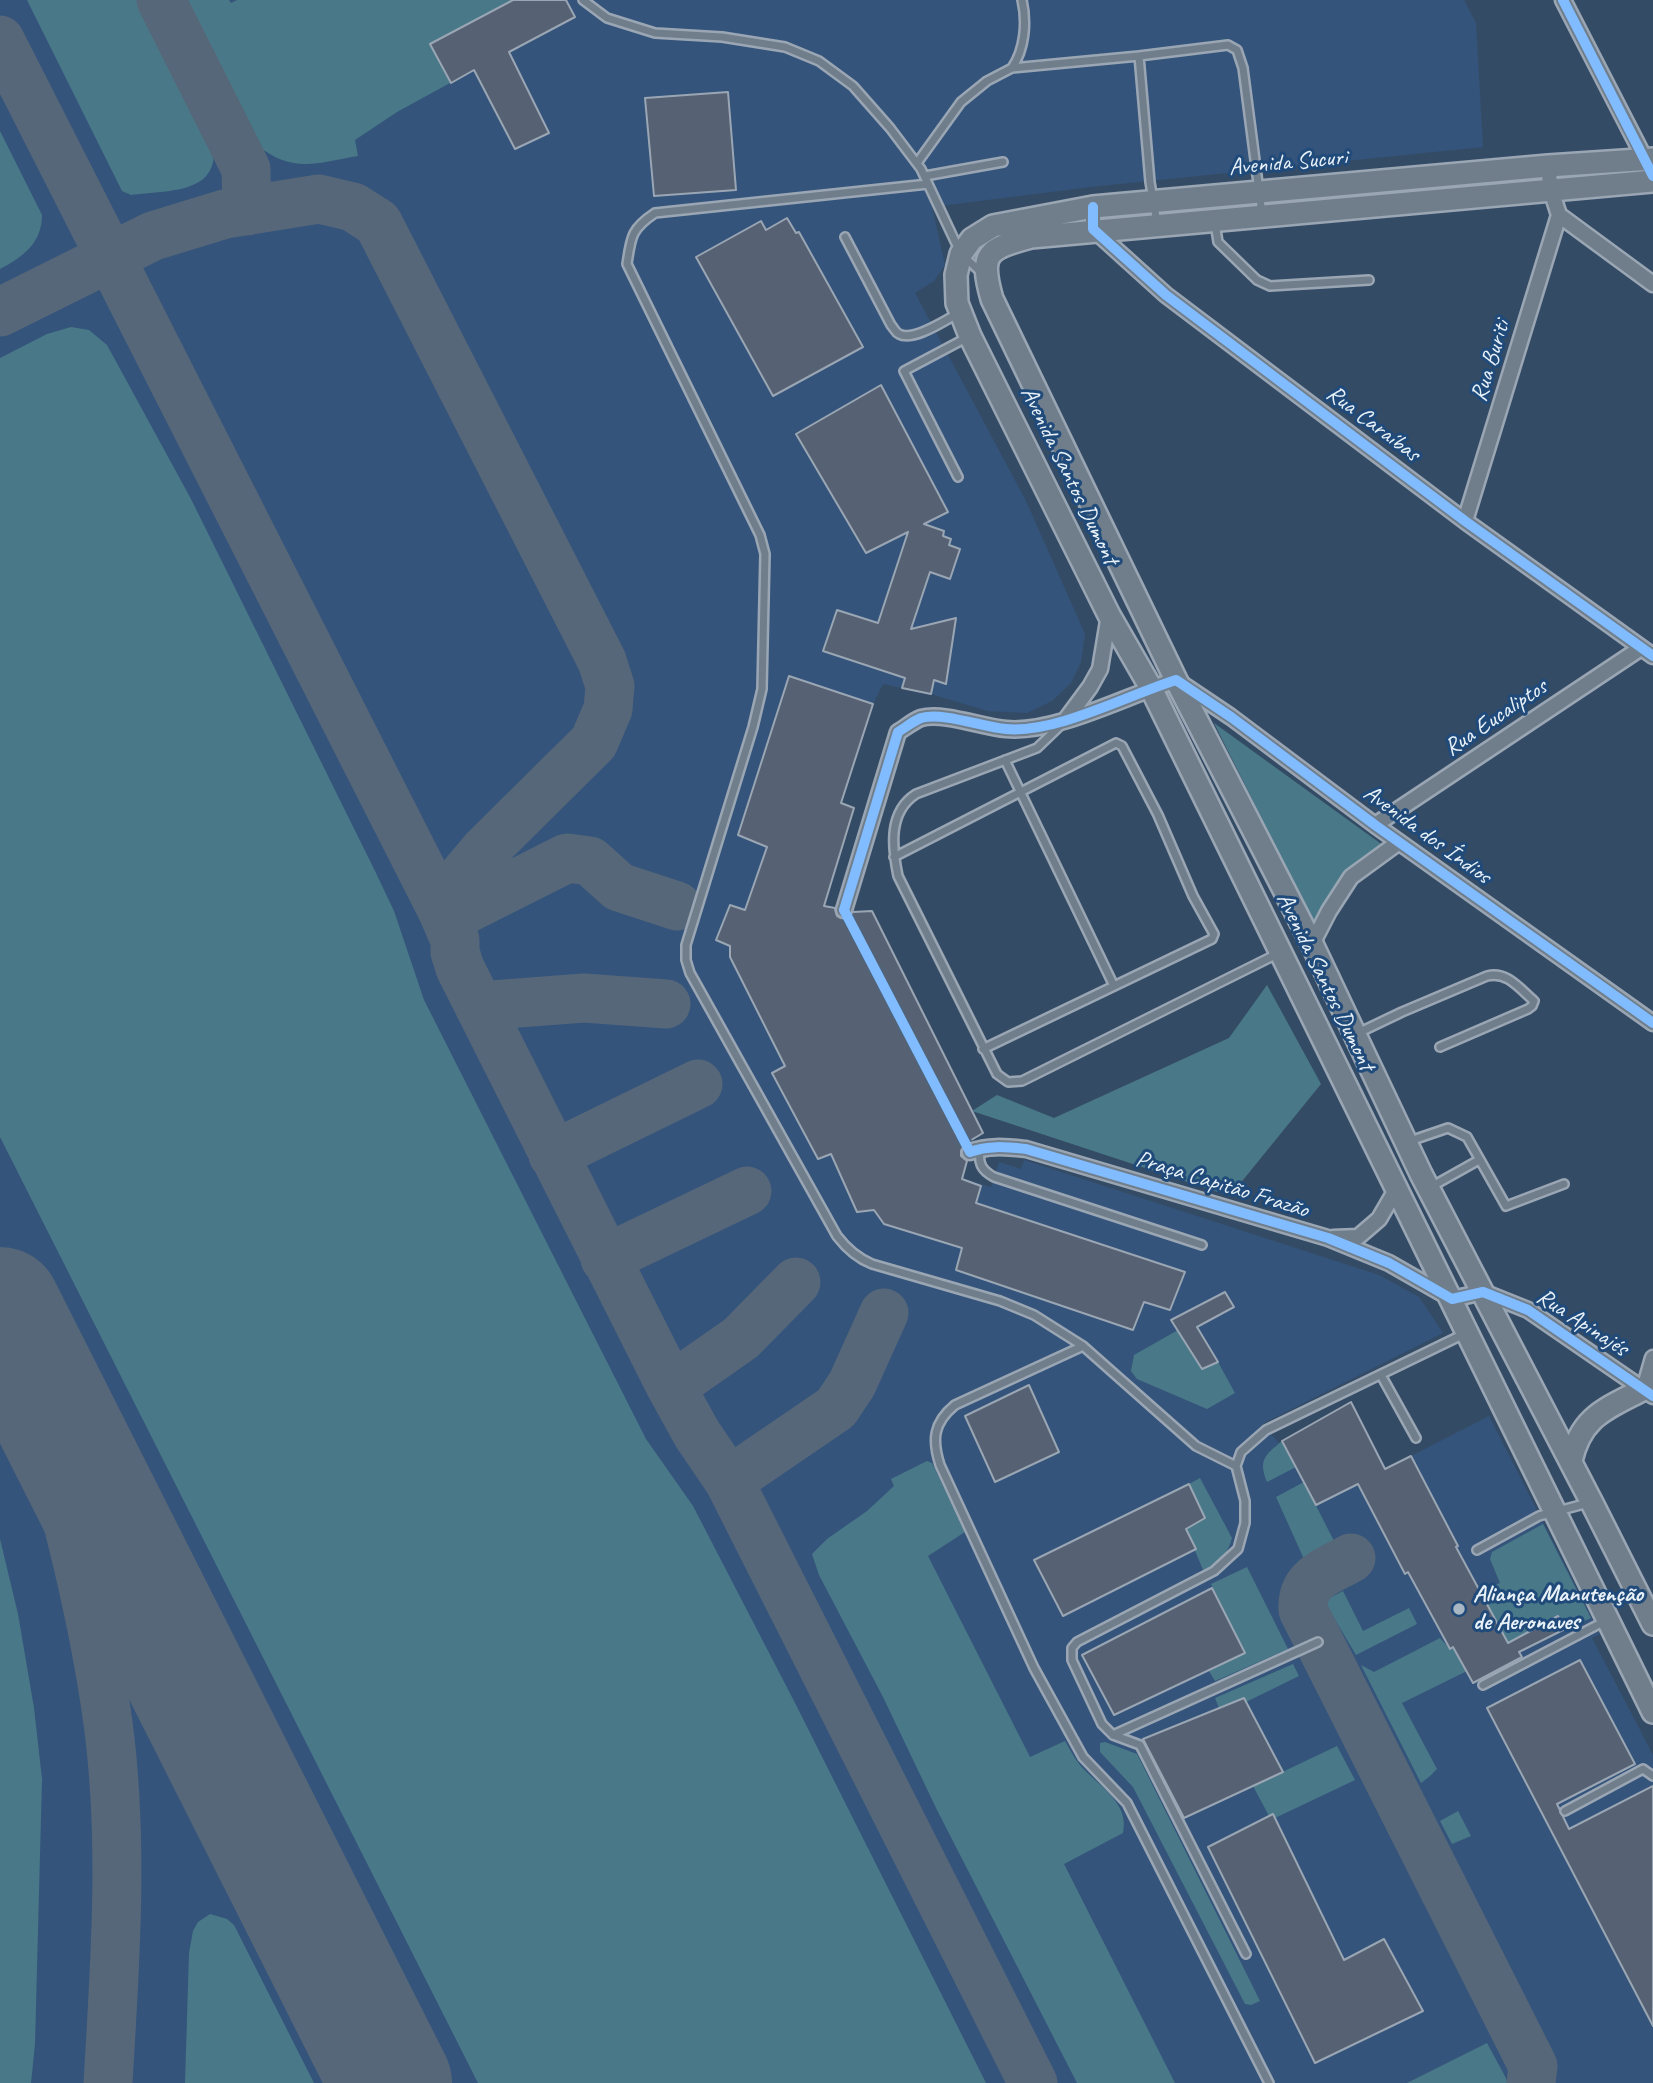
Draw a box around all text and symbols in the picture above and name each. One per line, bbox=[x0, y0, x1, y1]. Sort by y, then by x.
street label: Avenida Sucuri bbox=[1228, 143, 1348, 183]
street label: Rua Buriti bbox=[1465, 317, 1517, 405]
street label: Rua Caraíbas bbox=[1320, 379, 1426, 469]
street label: Avenida Santos Dumont bbox=[1013, 382, 1125, 570]
street label: Rua Eucaliptos bbox=[1439, 673, 1553, 763]
street label: Avenida dos Índios bbox=[1357, 779, 1497, 891]
street label: Avenida Santos Dumont bbox=[1269, 888, 1381, 1076]
street label: Praça Capitão Frazão bbox=[1132, 1145, 1312, 1225]
street label: Rua Apinajés bbox=[1531, 1283, 1633, 1363]
place label: Aliança Manutenção de Aeronaves bbox=[1473, 1581, 1643, 1637]
marker: Aliança Manutenção de Aeronaves bbox=[1451, 1601, 1467, 1617]

